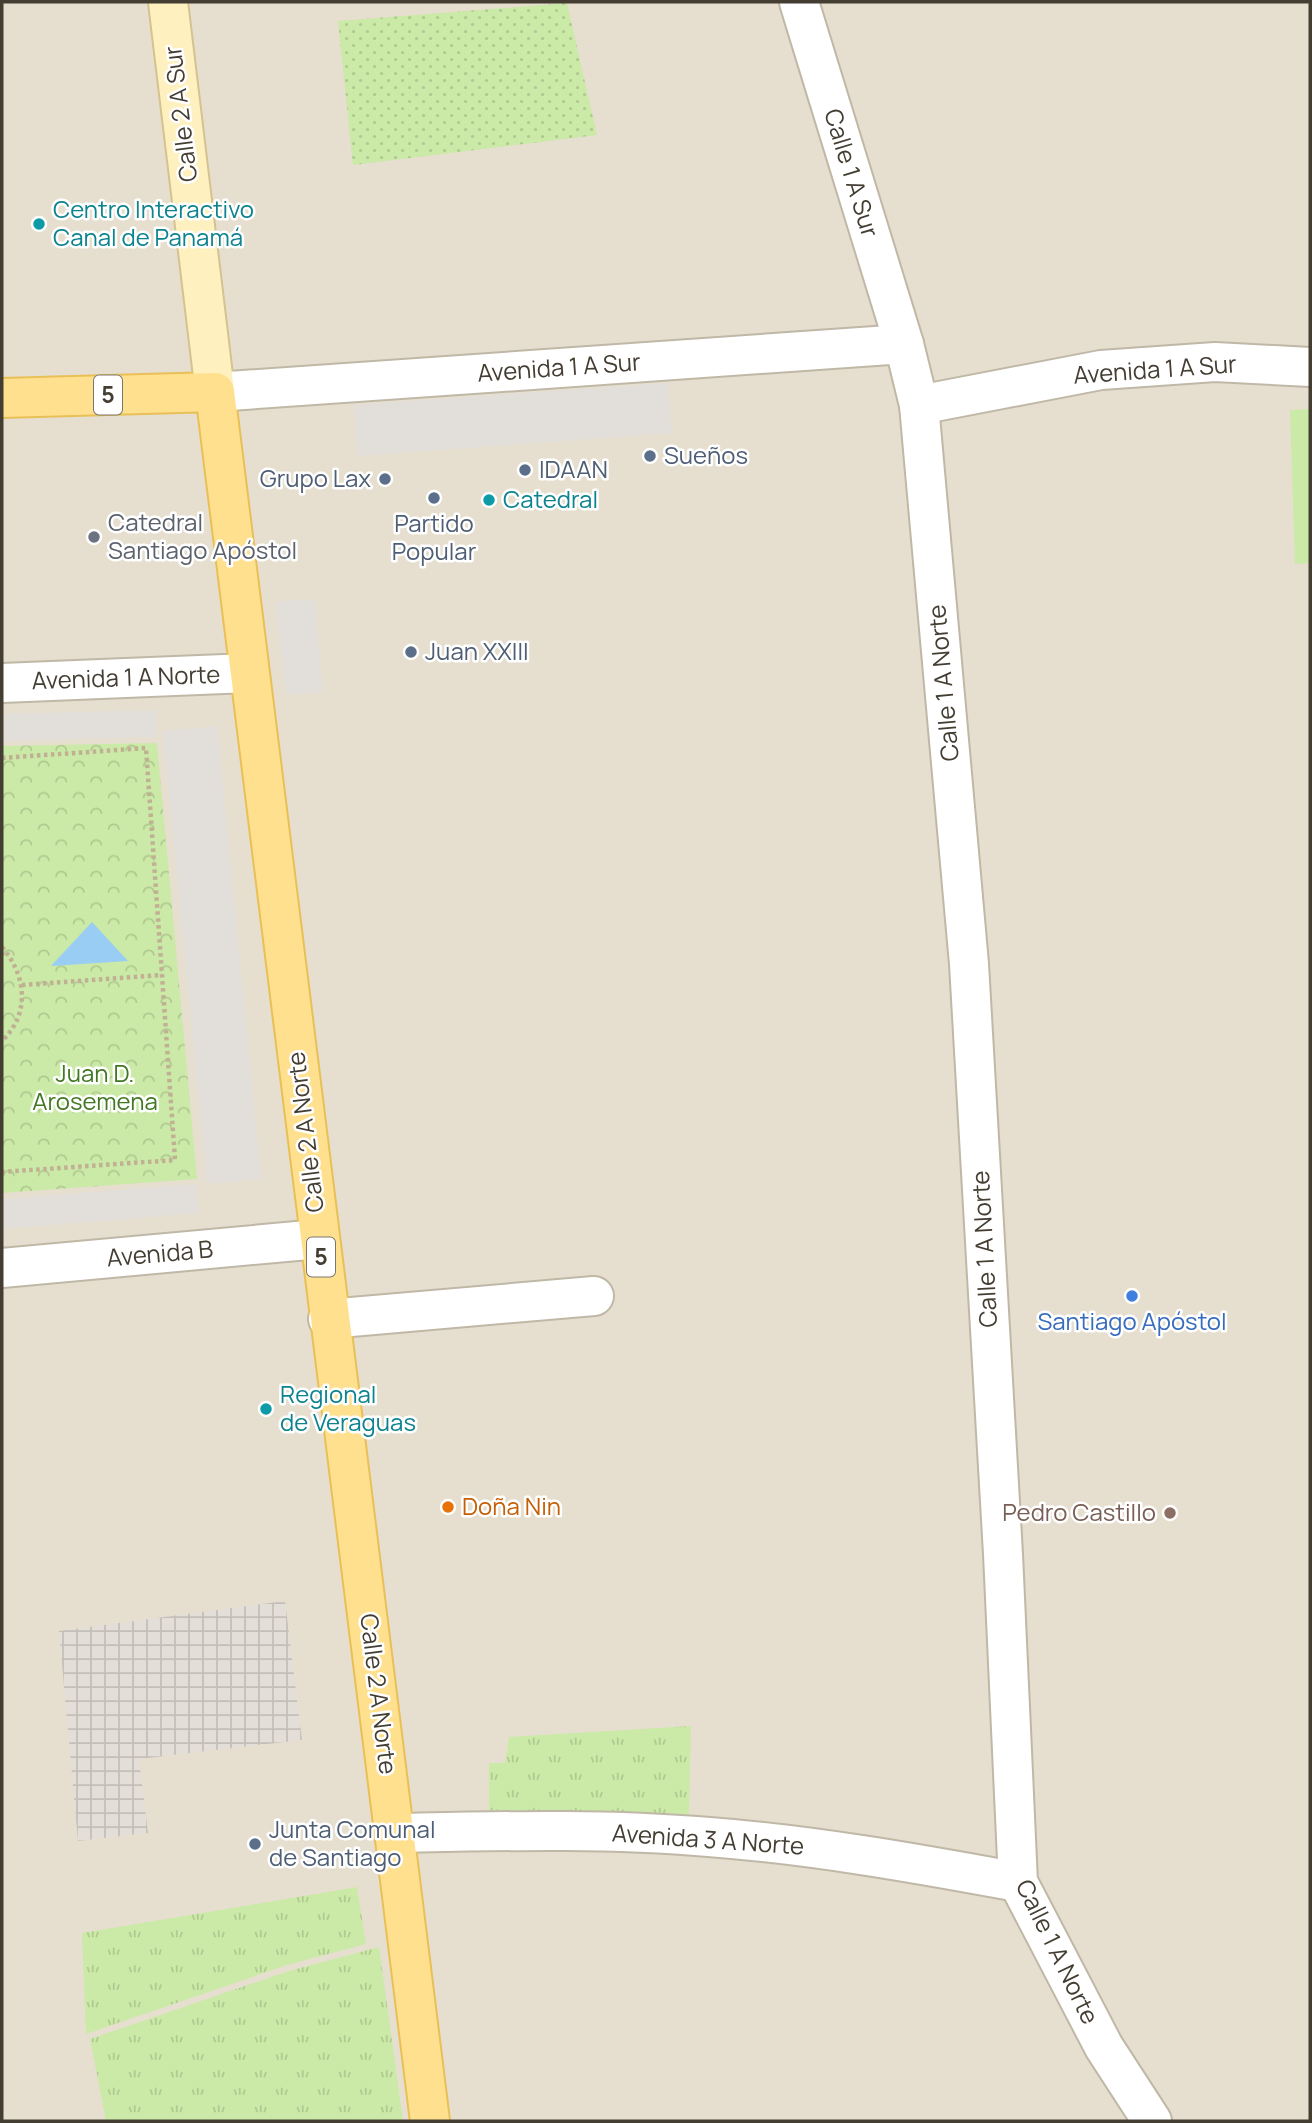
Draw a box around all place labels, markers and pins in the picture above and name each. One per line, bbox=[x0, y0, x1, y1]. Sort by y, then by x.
place label: Centro Interactivo Canal de Panamá bbox=[53, 192, 254, 253]
marker: Centro Interactivo Canal de Panamá bbox=[31, 216, 47, 232]
place label: Sueños bbox=[664, 438, 748, 471]
marker: Sueños bbox=[642, 448, 658, 464]
place label: IDAAN bbox=[539, 452, 608, 485]
place label: Grupo Lax bbox=[260, 461, 371, 494]
marker: IDAAN bbox=[517, 462, 533, 478]
marker: Grupo Lax bbox=[377, 471, 393, 487]
place label: Catedral bbox=[503, 482, 598, 515]
marker: Partido Popular bbox=[426, 490, 442, 506]
marker: Catedral bbox=[481, 492, 497, 508]
place label: Catedral Santiago Apóstol bbox=[108, 505, 297, 566]
place label: Partido Popular bbox=[392, 506, 477, 567]
marker: Catedral Santiago Apóstol bbox=[86, 529, 102, 545]
place label: Juan XXIII bbox=[425, 634, 529, 667]
marker: Juan XXIII bbox=[403, 644, 419, 660]
marker: Santiago Apóstol bbox=[1124, 1288, 1140, 1304]
place label: Santiago Apóstol bbox=[1037, 1304, 1227, 1337]
place label: Regional de Veraguas bbox=[280, 1377, 416, 1438]
marker: Regional de Veraguas bbox=[258, 1401, 274, 1417]
place label: Doña Nin bbox=[462, 1489, 561, 1522]
place label: Pedro Castillo bbox=[1002, 1495, 1156, 1528]
marker: Doña Nin bbox=[440, 1499, 456, 1515]
marker: Pedro Castillo bbox=[1162, 1505, 1178, 1521]
place label: Junta Comunal de Santiago bbox=[269, 1812, 436, 1873]
marker: Junta Comunal de Santiago bbox=[247, 1836, 263, 1852]

